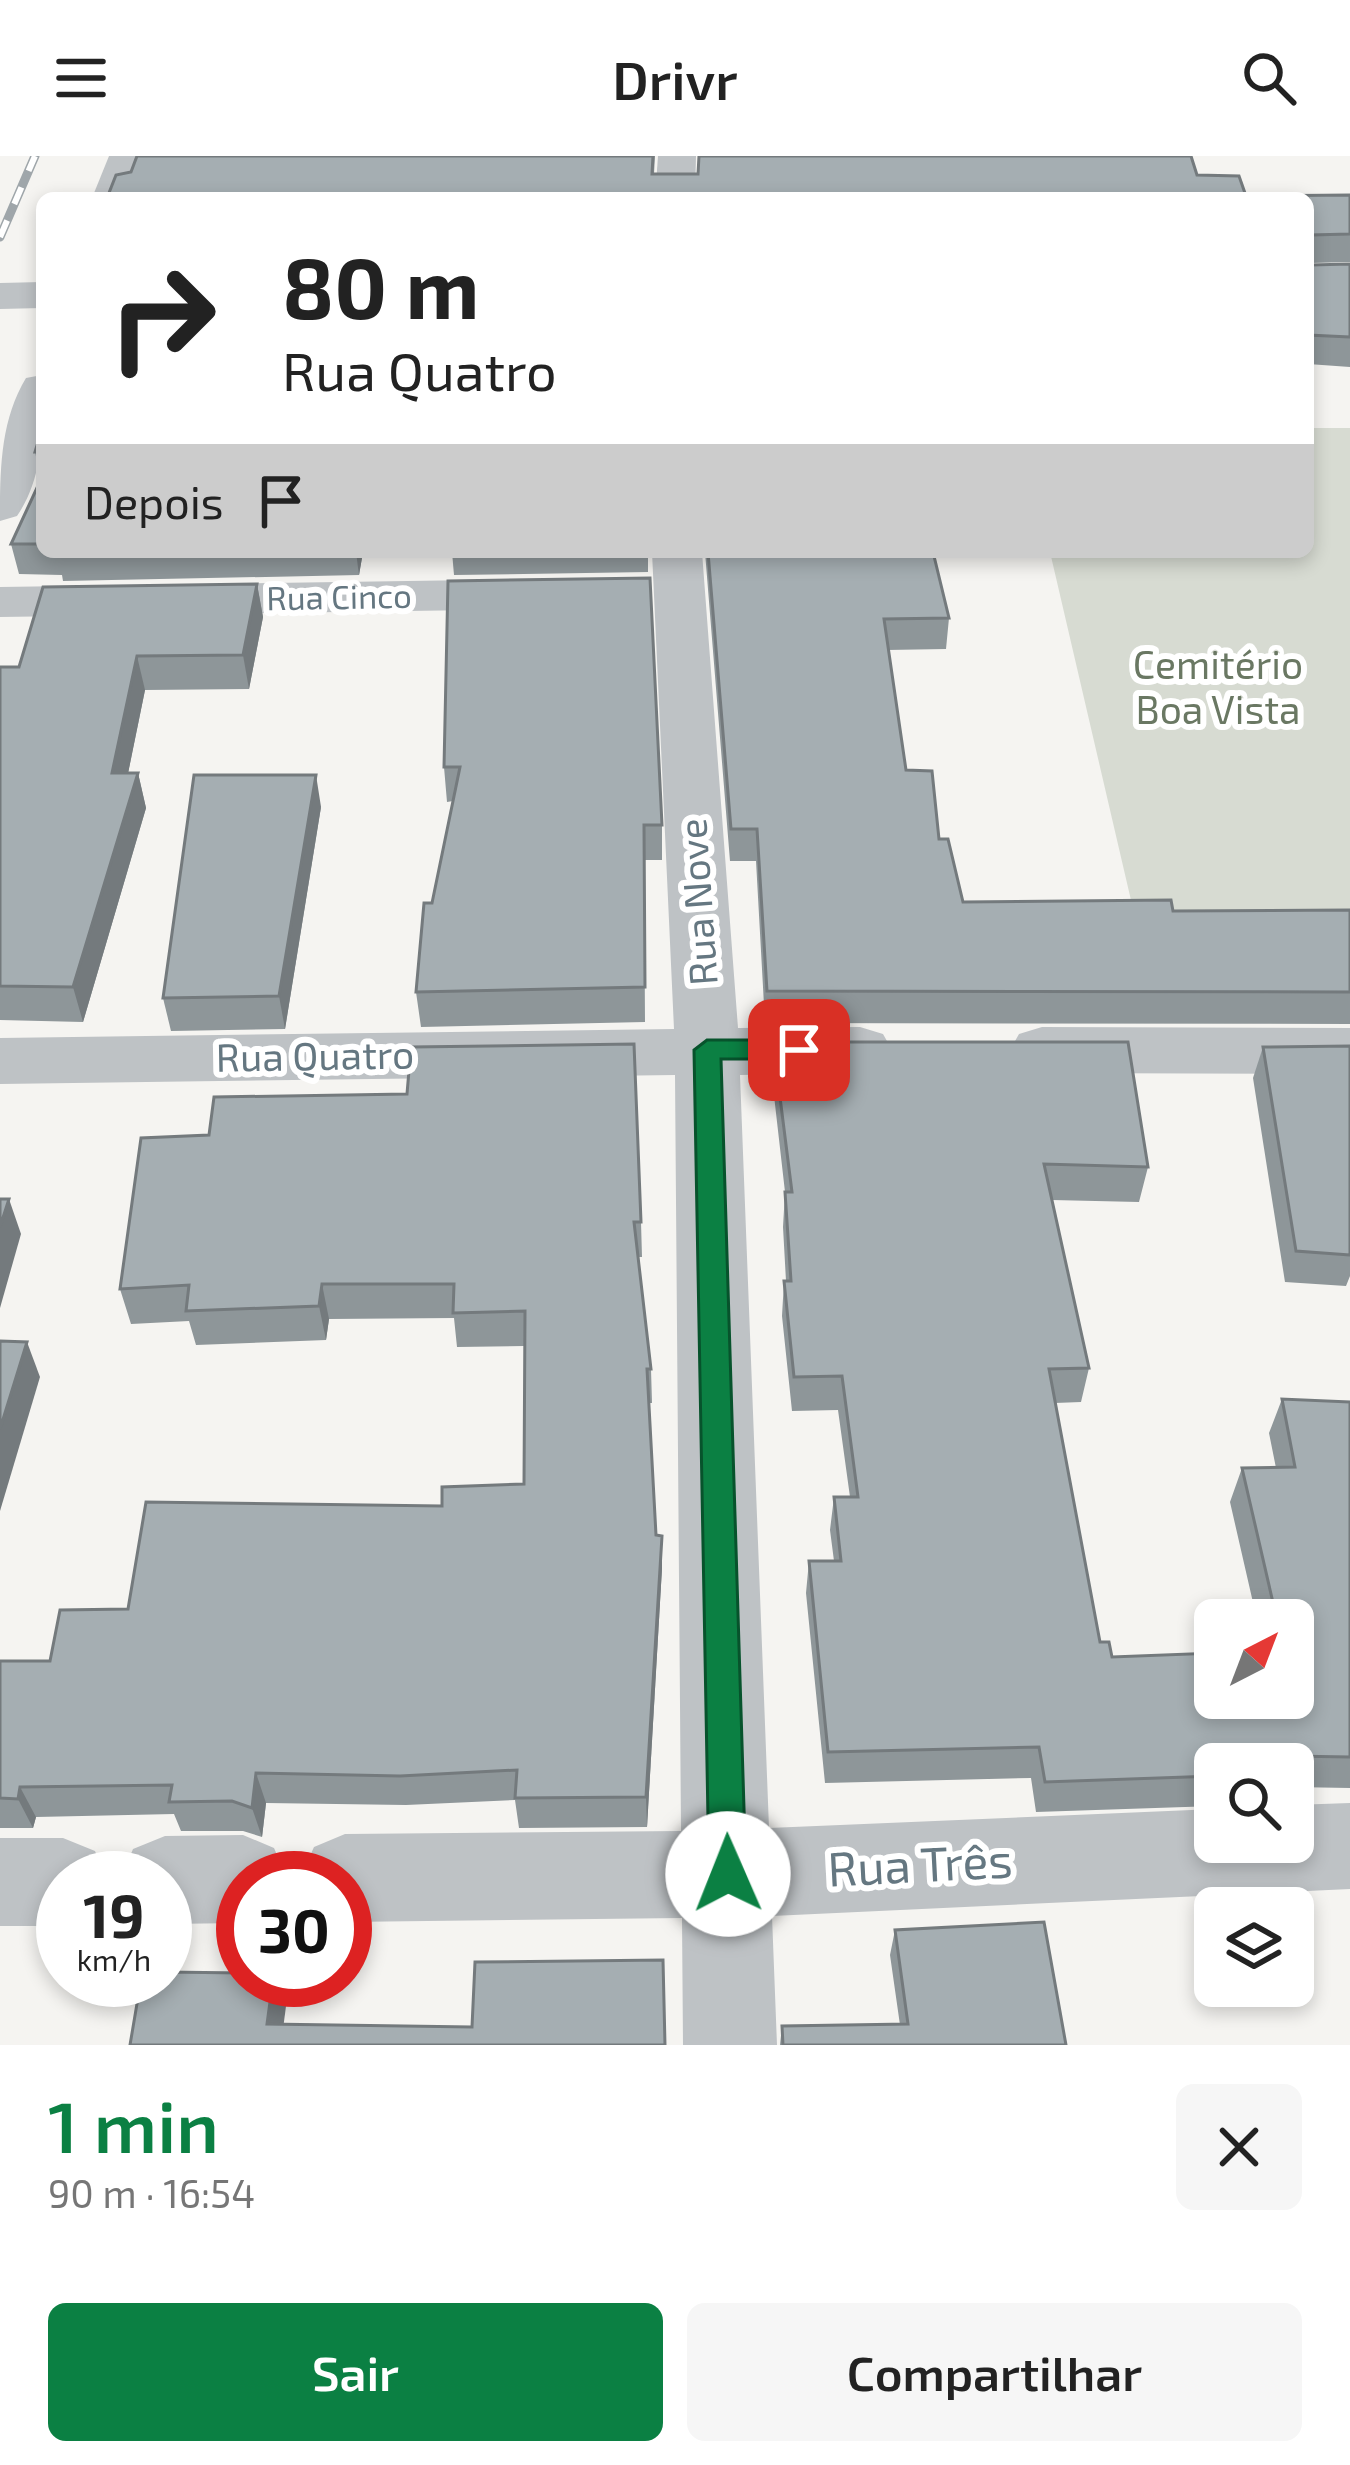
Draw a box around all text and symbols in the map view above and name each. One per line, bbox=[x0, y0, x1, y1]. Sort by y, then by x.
icon: menu bbox=[48, 45, 114, 111]
icon: search bbox=[1236, 45, 1302, 111]
text: Drivr bbox=[612, 46, 738, 111]
text: 80 m bbox=[282, 235, 479, 336]
icon: right bbox=[84, 240, 240, 396]
text: Rua Quatro bbox=[282, 337, 557, 402]
icon: arrive bbox=[248, 468, 314, 534]
text: Depois bbox=[84, 474, 224, 528]
street label: Rua Cinco bbox=[266, 575, 412, 617]
park label: Cemitério Boa Vista bbox=[1133, 640, 1303, 732]
street label: Rua Nove bbox=[667, 817, 726, 987]
pin bbox=[748, 999, 850, 1101]
icon: arrive bbox=[766, 1017, 832, 1083]
street label: Rua Quatro bbox=[215, 1029, 415, 1080]
north arrow bbox=[1194, 1599, 1314, 1719]
map controls bbox=[1194, 1599, 1314, 2007]
button: search bbox=[1194, 1743, 1314, 1863]
position arrow bbox=[665, 1811, 791, 1937]
street label: Rua Três bbox=[826, 1829, 1014, 1897]
speed limit sign: 30 bbox=[216, 1851, 372, 2007]
text: 19 bbox=[83, 1878, 145, 1950]
button: layers bbox=[1194, 1887, 1314, 2007]
text: km/h bbox=[77, 1941, 151, 1977]
text: 1 min bbox=[48, 2081, 219, 2167]
button: close bbox=[1176, 2084, 1302, 2210]
text: 90 m · 16:54 bbox=[48, 2169, 255, 2216]
button: Sair bbox=[48, 2303, 663, 2441]
button: Compartilhar bbox=[687, 2303, 1302, 2441]

